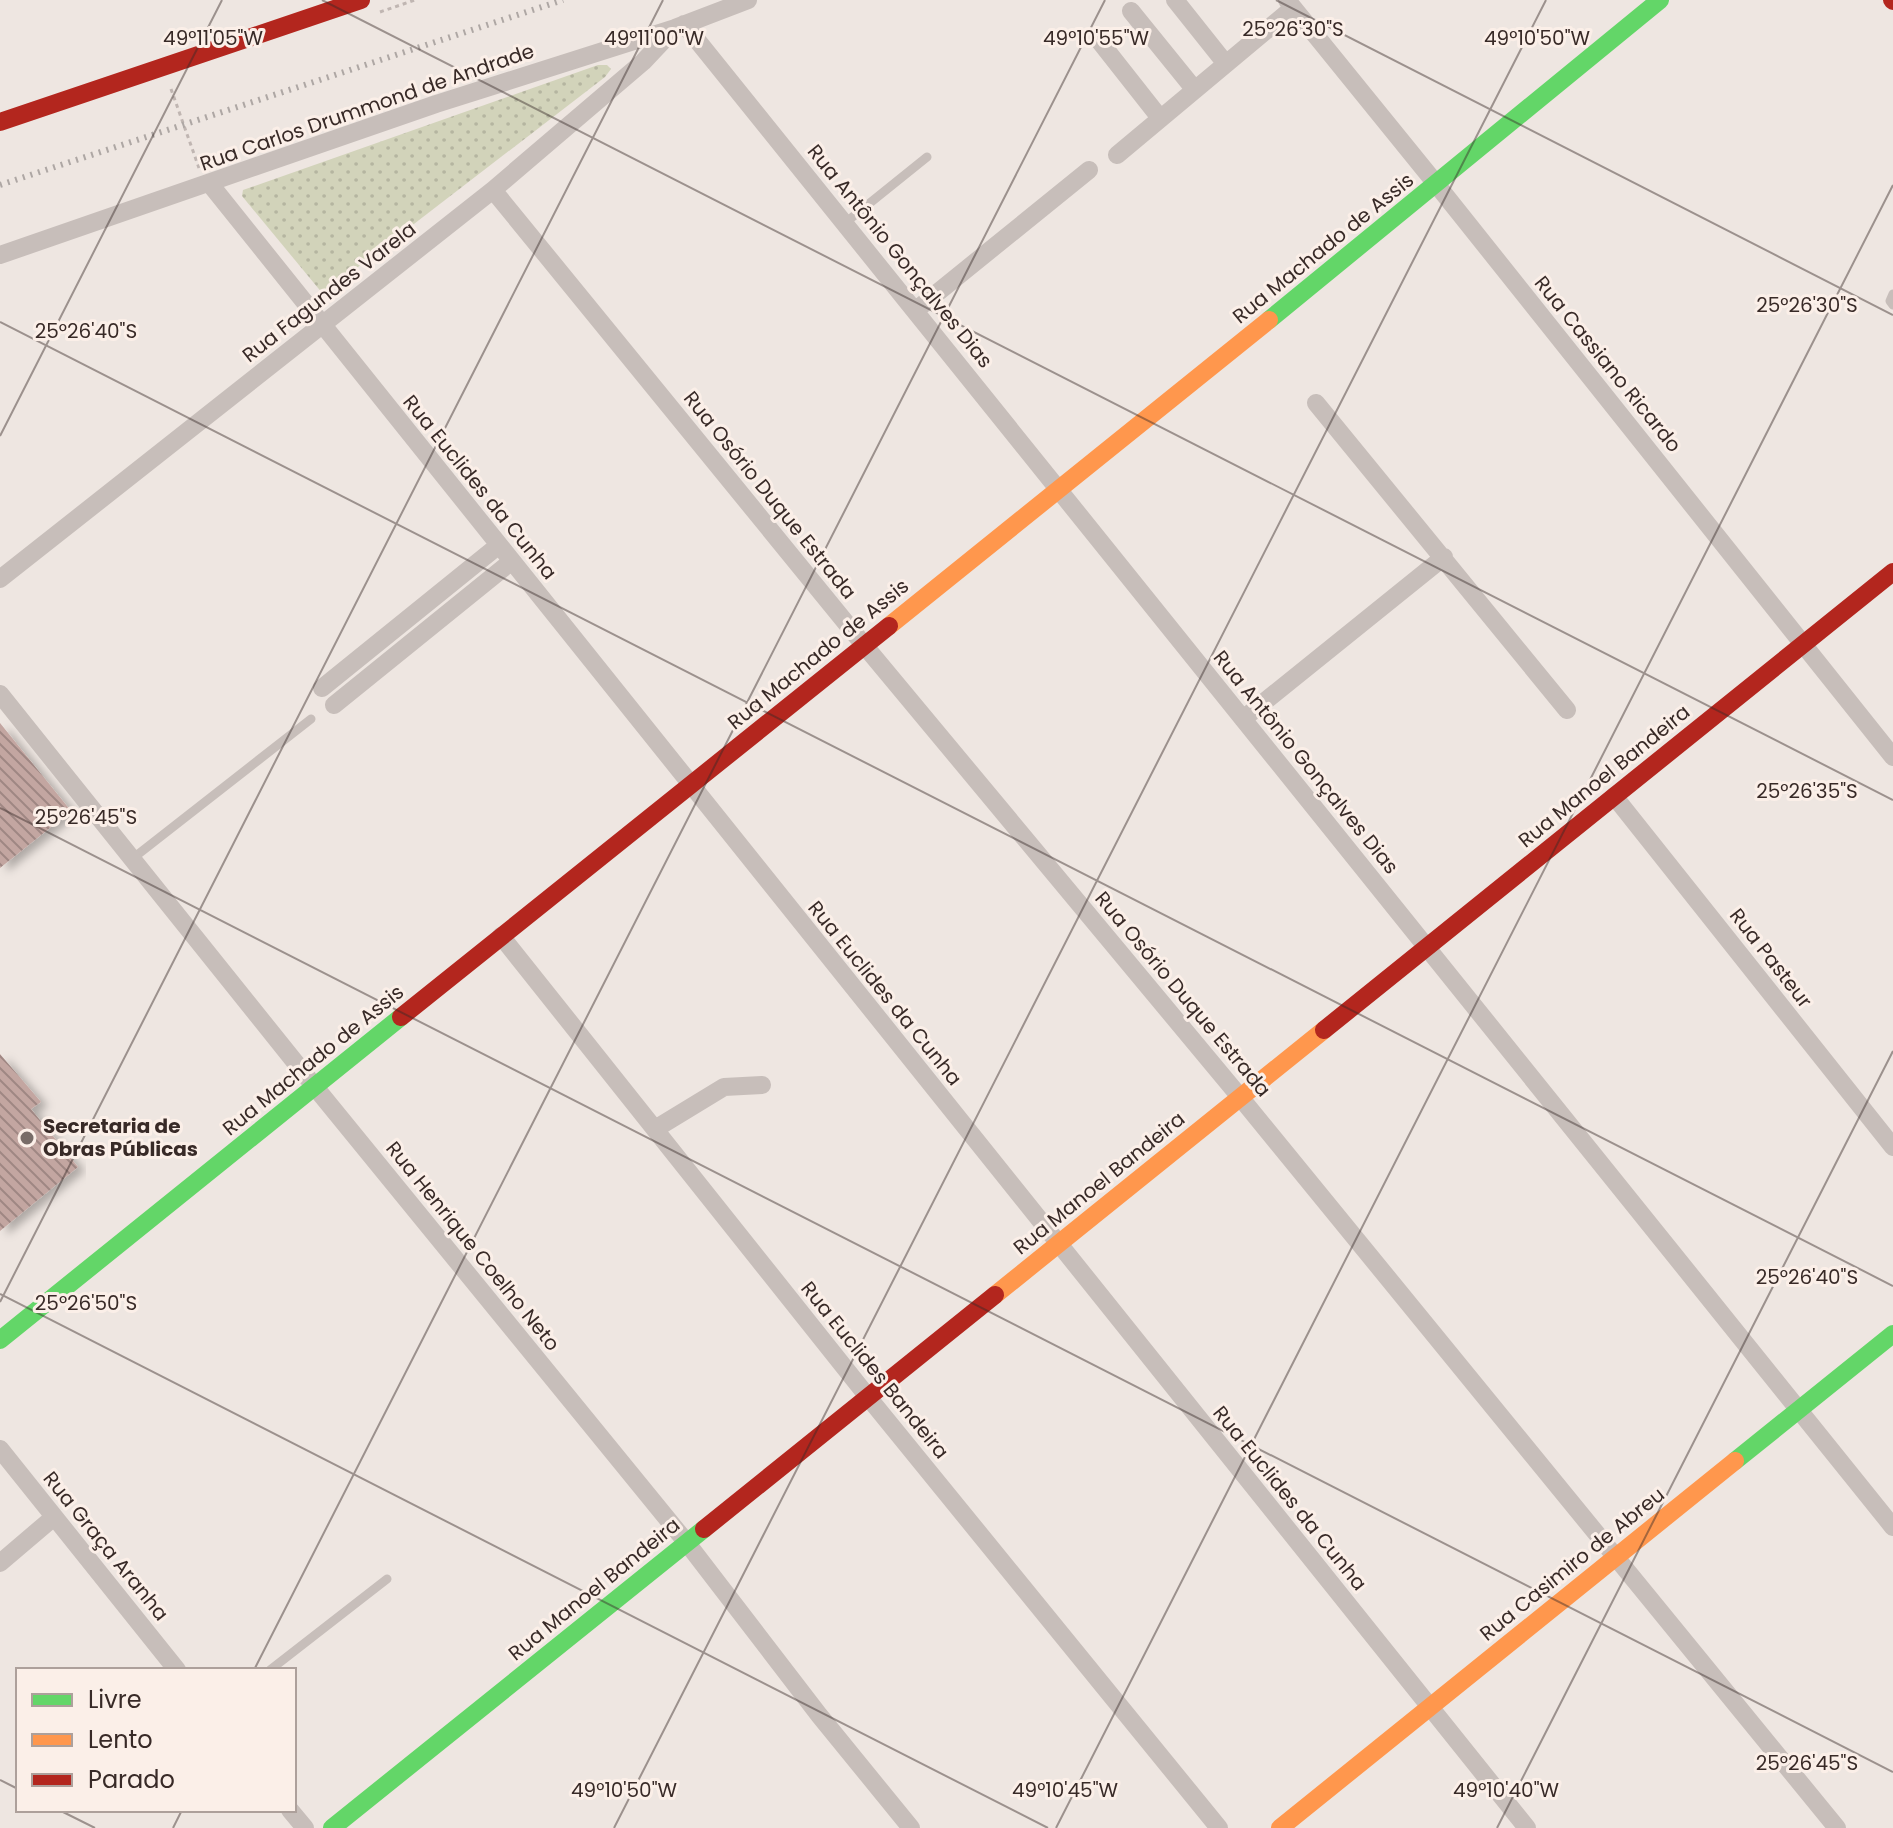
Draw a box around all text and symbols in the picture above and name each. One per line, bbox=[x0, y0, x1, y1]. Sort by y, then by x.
text: 25°26'30"S bbox=[1242, 15, 1344, 43]
text: 49°11'05"W bbox=[163, 24, 263, 52]
text: 49°11'00"W bbox=[604, 24, 704, 52]
text: 49°10'55"W bbox=[1043, 24, 1149, 52]
text: 49°10'50"W bbox=[1484, 24, 1590, 52]
street label: Rua Carlos Drummond de Andrade bbox=[196, 37, 538, 177]
street label: Rua Antônio Gonçalves Dias bbox=[801, 138, 999, 374]
street label: Rua Machado de Assis bbox=[1226, 166, 1420, 330]
street label: Rua Fagundes Varela bbox=[236, 215, 422, 369]
street label: Rua Cassiano Ricardo bbox=[1528, 270, 1688, 458]
text: 25°26'30"S bbox=[1756, 291, 1858, 319]
text: 25°26'40"S bbox=[35, 317, 137, 345]
street label: Rua Osório Duque Estrada bbox=[677, 385, 863, 605]
street label: Rua Euclides da Cunha bbox=[397, 389, 563, 585]
street label: Rua Machado de Assis bbox=[721, 572, 915, 736]
street label: Rua Antônio Gonçalves Dias bbox=[1207, 644, 1405, 880]
street label: Rua Manoel Bandeira bbox=[1512, 698, 1696, 854]
text: 25°26'35"S bbox=[1756, 777, 1858, 805]
text: 25°26'45"S bbox=[35, 803, 137, 831]
street label: Rua Osório Duque Estrada bbox=[1089, 885, 1277, 1103]
street label: Rua Euclides da Cunha bbox=[802, 895, 968, 1091]
street label: Rua Pasteur bbox=[1723, 902, 1819, 1014]
street label: Rua Machado de Assis bbox=[216, 978, 410, 1142]
street label: Rua Manoel Bandeira bbox=[1007, 1105, 1191, 1261]
place label: Secretaria de Obras Públicas bbox=[43, 1112, 198, 1163]
marker: Secretaria de Obras Públicas bbox=[18, 1129, 36, 1147]
street label: Rua Henrique Coelho Neto bbox=[380, 1135, 566, 1357]
text: 25°26'40"S bbox=[1756, 1263, 1858, 1291]
street label: Rua Euclides Bandeira bbox=[795, 1275, 955, 1465]
text: 25°26'50"S bbox=[35, 1289, 137, 1317]
street label: Rua Euclides da Cunha bbox=[1207, 1400, 1373, 1596]
street label: Rua Graça Aranha bbox=[37, 1465, 175, 1627]
street label: Rua Casimiro de Abreu bbox=[1474, 1481, 1670, 1647]
street label: Rua Manoel Bandeira bbox=[502, 1511, 686, 1667]
legend bbox=[16, 1668, 296, 1812]
text: Livre bbox=[88, 1683, 142, 1716]
text: Lento bbox=[88, 1723, 153, 1756]
text: 25°26'45"S bbox=[1756, 1749, 1858, 1777]
text: Parado bbox=[88, 1763, 175, 1796]
text: 49°10'50"W bbox=[571, 1776, 677, 1804]
text: 49°10'45"W bbox=[1012, 1776, 1118, 1804]
text: 49°10'40"W bbox=[1453, 1776, 1559, 1804]

